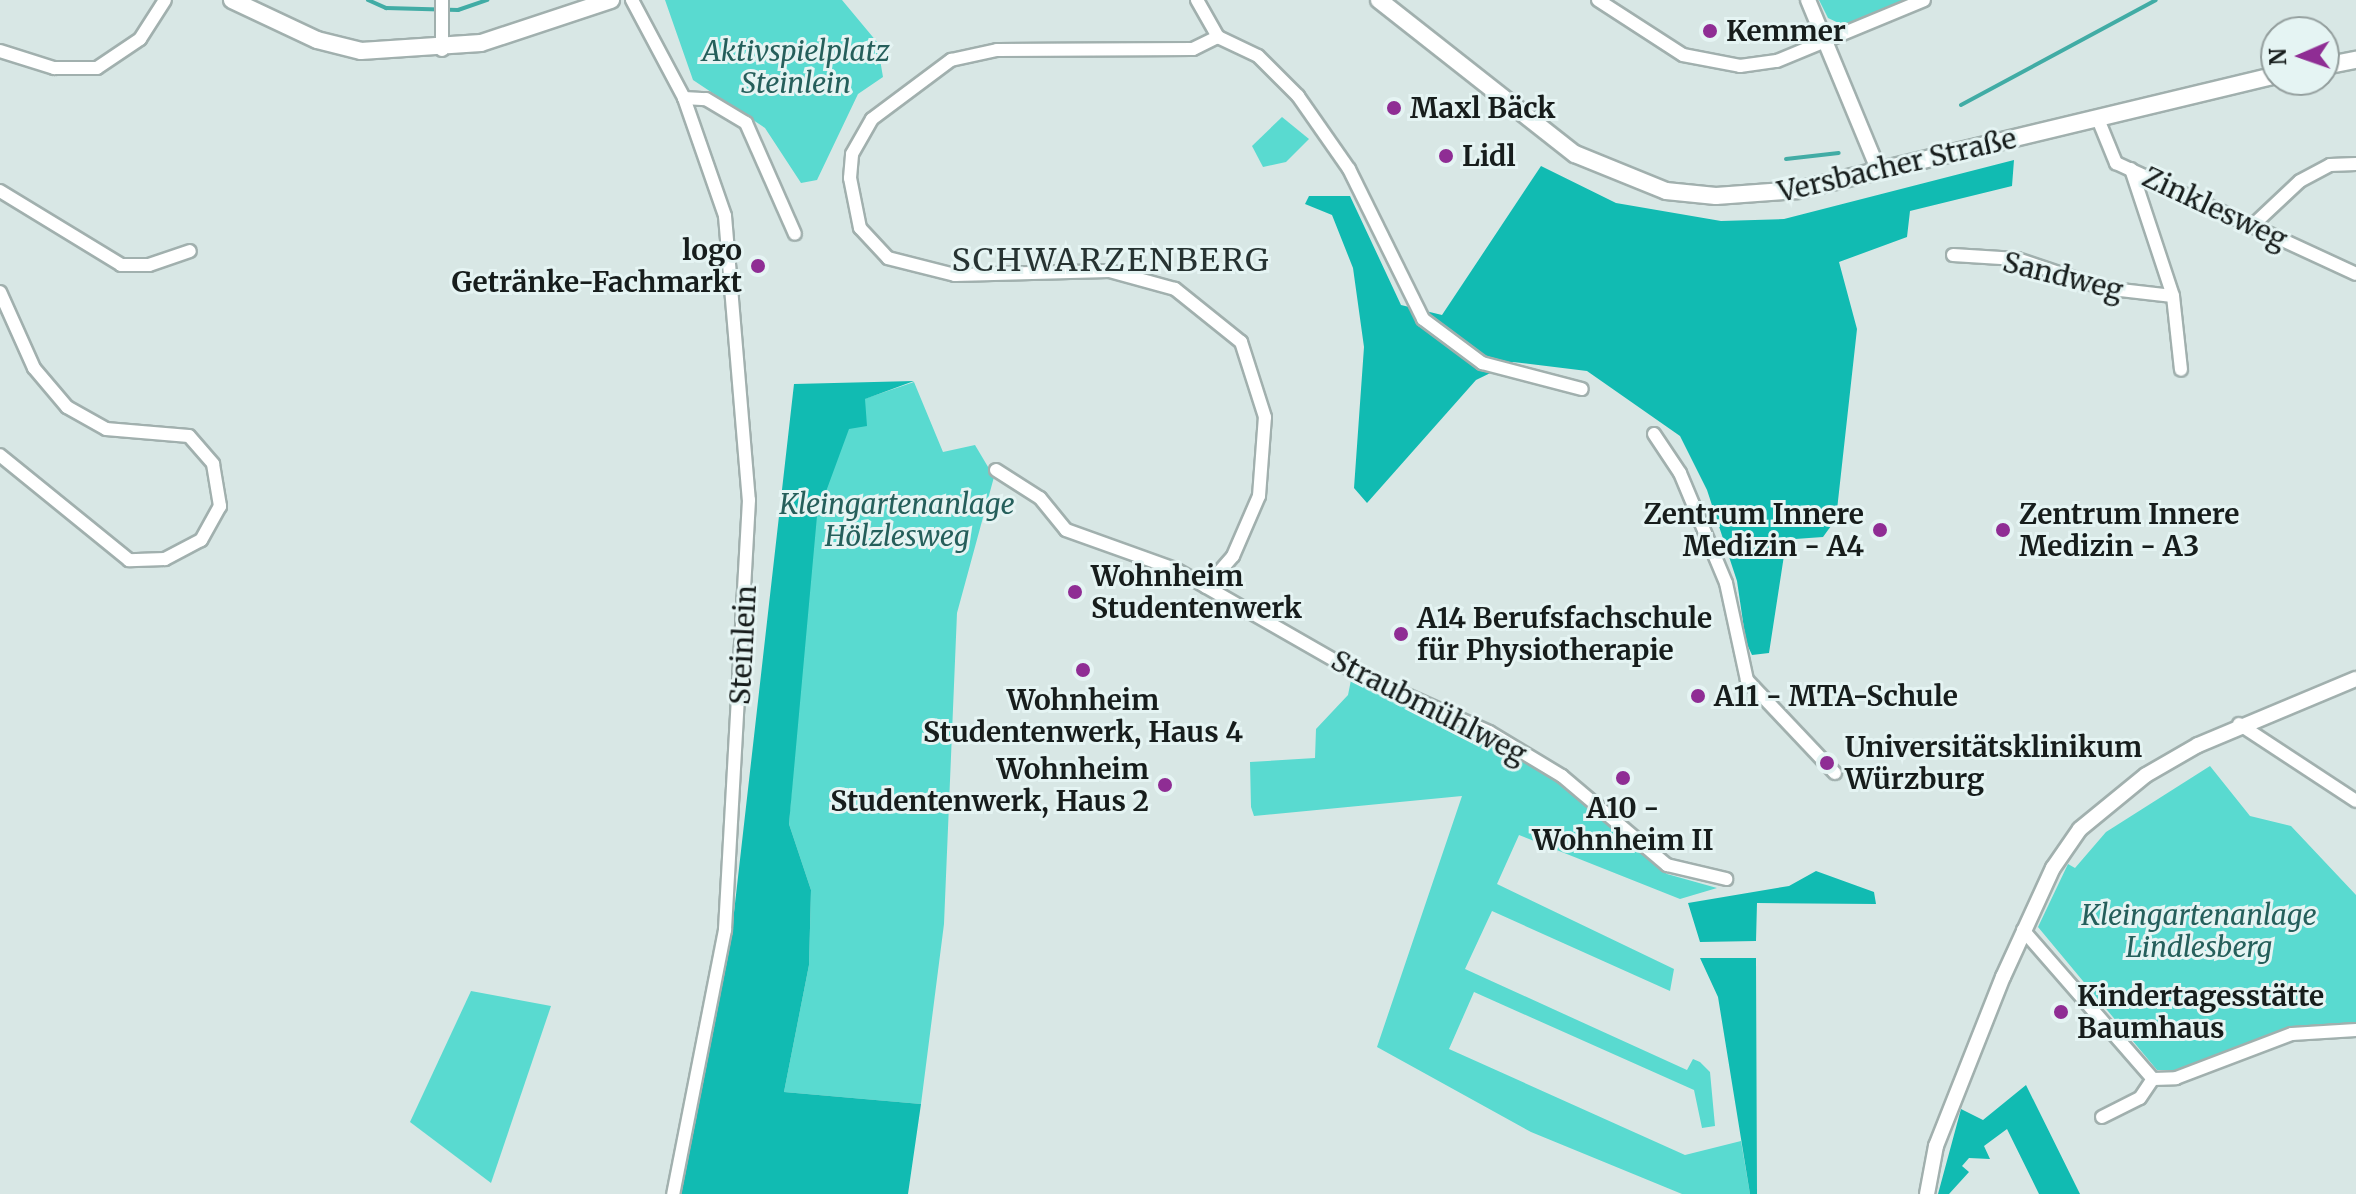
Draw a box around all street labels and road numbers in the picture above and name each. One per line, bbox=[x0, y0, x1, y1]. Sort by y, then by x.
street label: Versbacher Straße bbox=[1775, 121, 2019, 209]
street label: Zinklesweg bbox=[2137, 160, 2293, 256]
street label: Sandweg bbox=[1999, 245, 2127, 307]
street label: Steinlein bbox=[723, 584, 763, 706]
street label: Straubmühlweg bbox=[1326, 643, 1532, 771]

